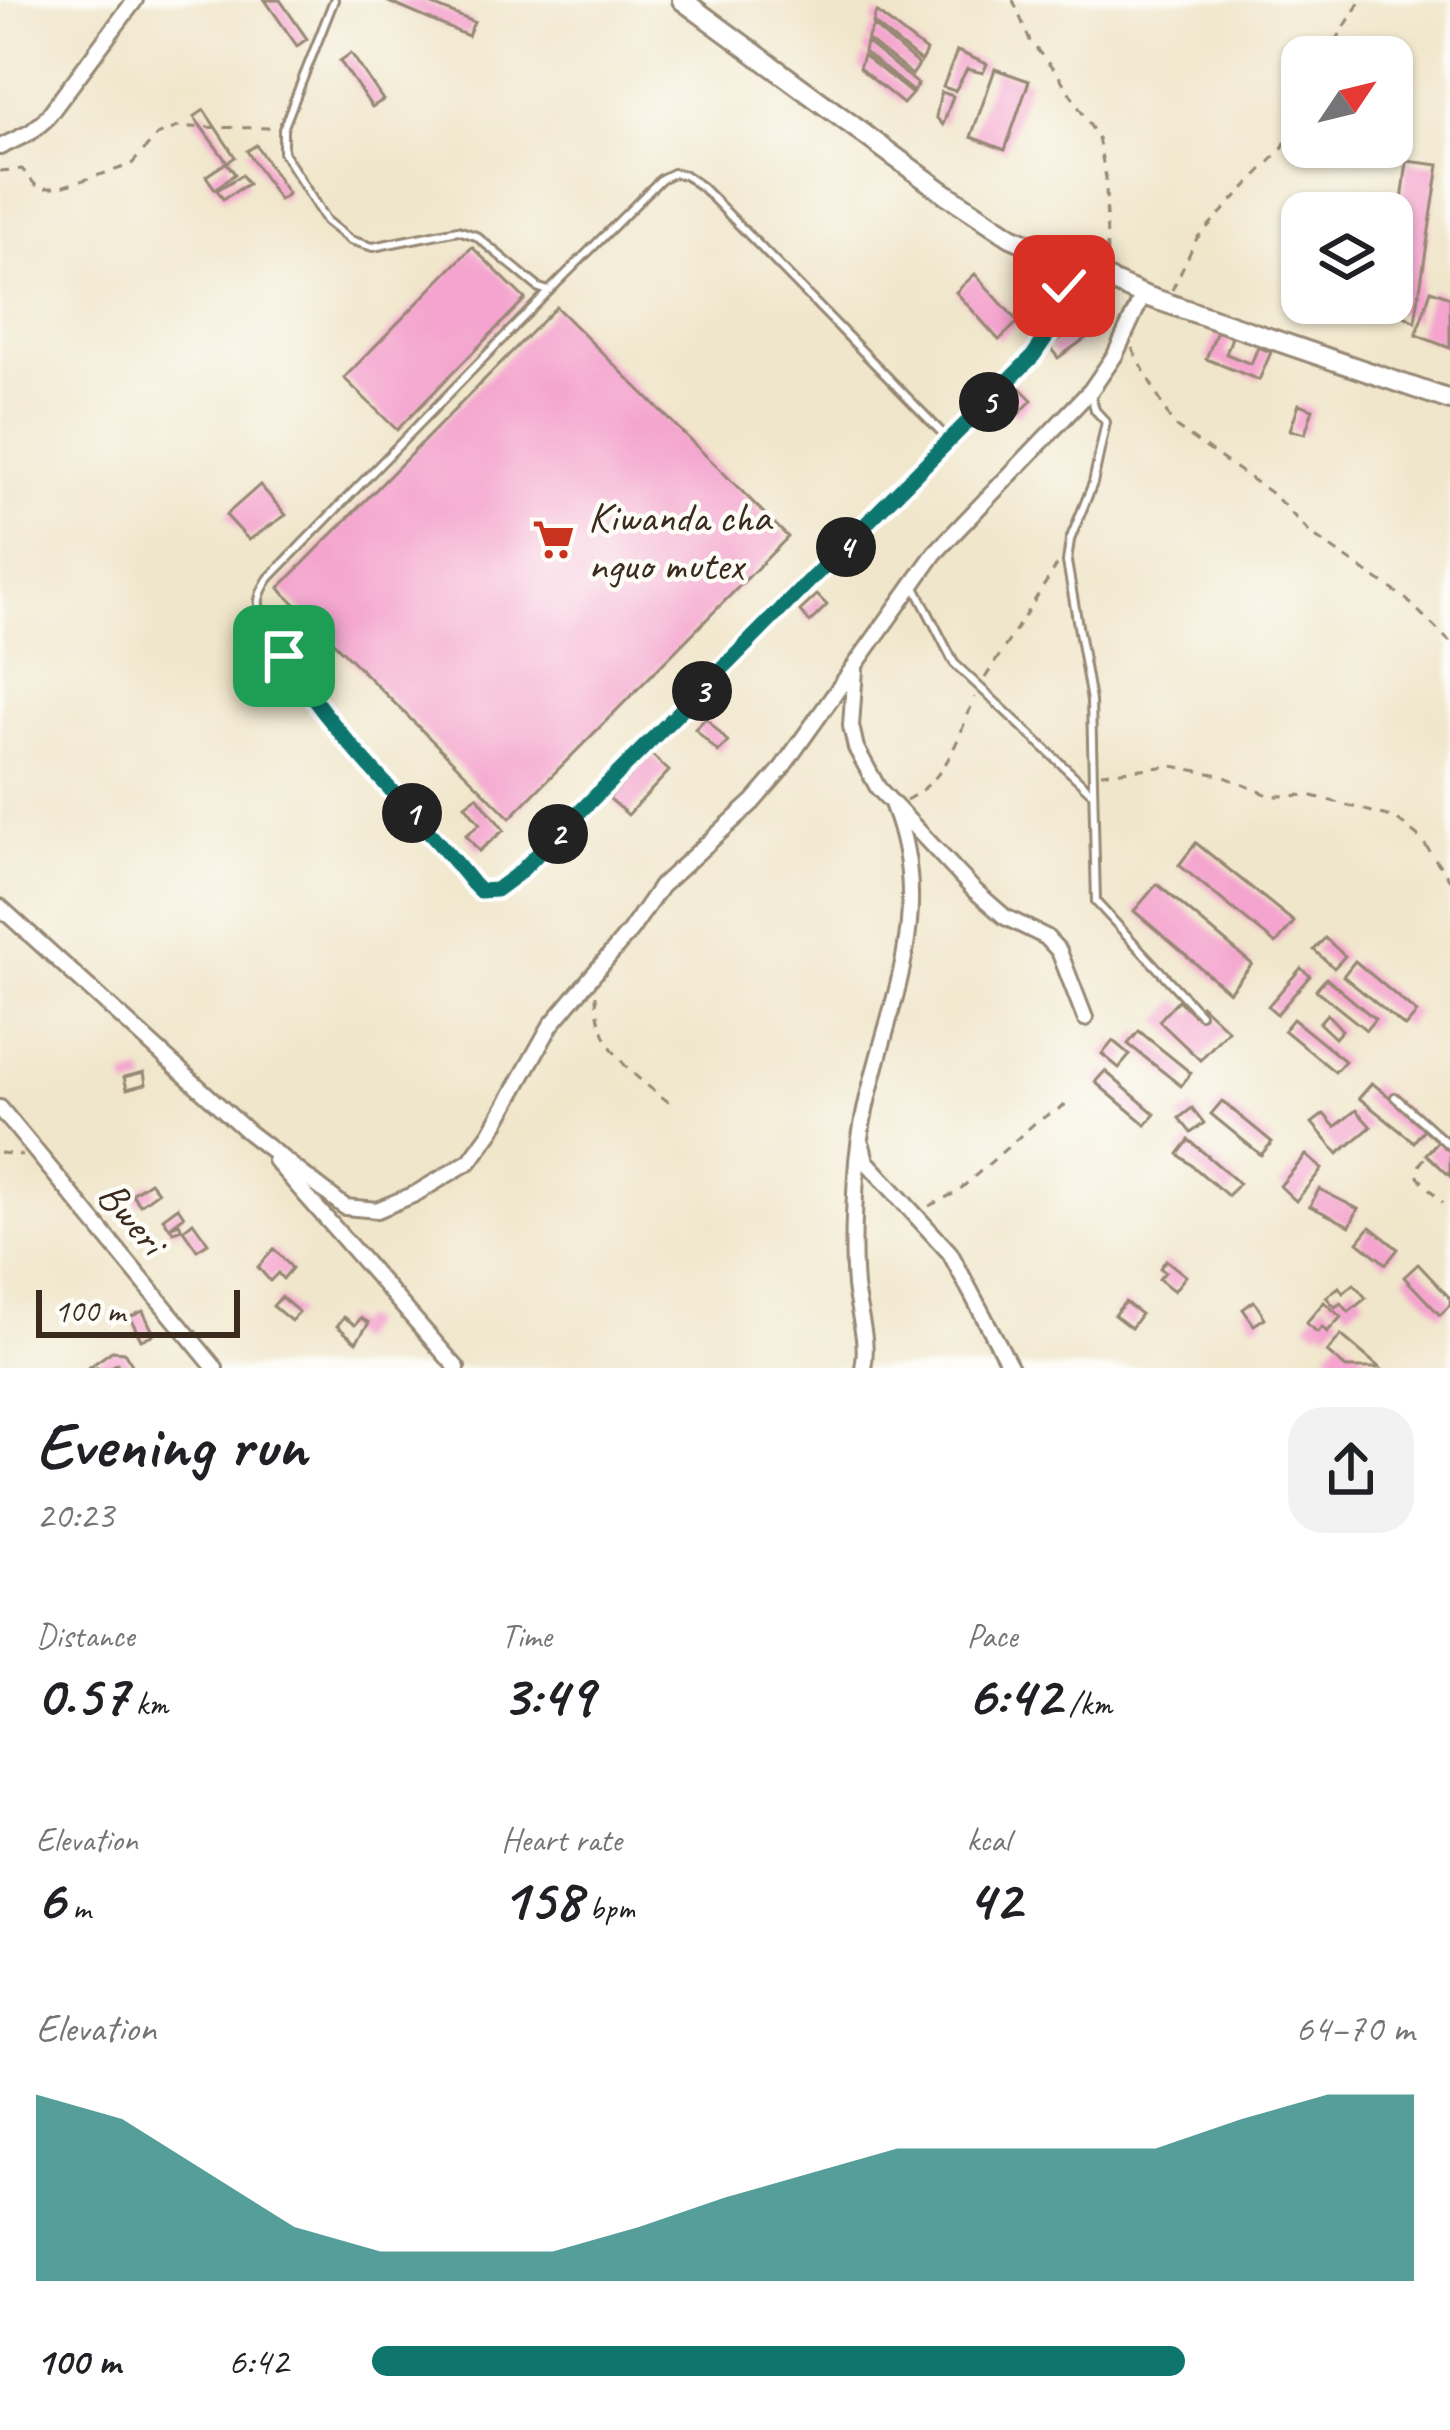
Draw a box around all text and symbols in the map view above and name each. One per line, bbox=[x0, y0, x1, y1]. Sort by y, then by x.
north arrow bbox=[1281, 36, 1413, 168]
map controls bbox=[1281, 36, 1413, 324]
button: layers bbox=[1281, 192, 1413, 324]
pin bbox=[1013, 235, 1115, 337]
icon: check bbox=[1031, 253, 1097, 319]
pin: 5 bbox=[959, 372, 1019, 432]
text: 5 bbox=[982, 381, 996, 423]
place label: Kiwanda cha nguo mutex bbox=[588, 491, 774, 592]
supermarket icon: Kiwanda cha nguo mutex bbox=[531, 517, 577, 563]
pin: 4 bbox=[816, 517, 876, 577]
text: 4 bbox=[839, 526, 853, 568]
pin bbox=[233, 605, 335, 707]
icon: arrive bbox=[251, 623, 317, 689]
pin: 3 bbox=[672, 661, 732, 721]
text: 3 bbox=[695, 670, 709, 712]
pin: 1 bbox=[382, 783, 442, 843]
text: 1 bbox=[405, 792, 419, 834]
pin: 2 bbox=[528, 804, 588, 864]
text: 2 bbox=[551, 813, 565, 855]
street label: Bweri bbox=[86, 1170, 181, 1270]
scale bar bbox=[36, 1284, 240, 1337]
text: 100 m bbox=[54, 1290, 125, 1332]
text: Evening run bbox=[36, 1404, 306, 1487]
button: share bbox=[1288, 1407, 1414, 1533]
text: 20:23 bbox=[36, 1491, 114, 1540]
text: Distance bbox=[36, 1615, 134, 1657]
text: Time bbox=[501, 1615, 552, 1657]
text: Pace bbox=[967, 1615, 1018, 1657]
text: 0.57 bbox=[36, 1657, 128, 1733]
text: 3:49 bbox=[501, 1657, 594, 1733]
text: 6:42 bbox=[967, 1657, 1061, 1733]
text: km bbox=[128, 1683, 168, 1725]
text: /km bbox=[1061, 1683, 1112, 1725]
text: Elevation bbox=[36, 1819, 138, 1861]
text: Heart rate bbox=[501, 1819, 622, 1861]
text: kcal bbox=[967, 1819, 1010, 1861]
text: 6 bbox=[36, 1861, 64, 1937]
text: 158 bbox=[501, 1861, 581, 1937]
text: 42 bbox=[967, 1861, 1021, 1937]
text: m bbox=[64, 1887, 91, 1929]
text: bpm bbox=[581, 1887, 635, 1929]
text: Elevation bbox=[36, 2004, 156, 2053]
text: 64–70 m bbox=[1295, 2004, 1414, 2053]
text: 100 m bbox=[36, 2337, 120, 2386]
text: 6:42 bbox=[228, 2337, 288, 2386]

